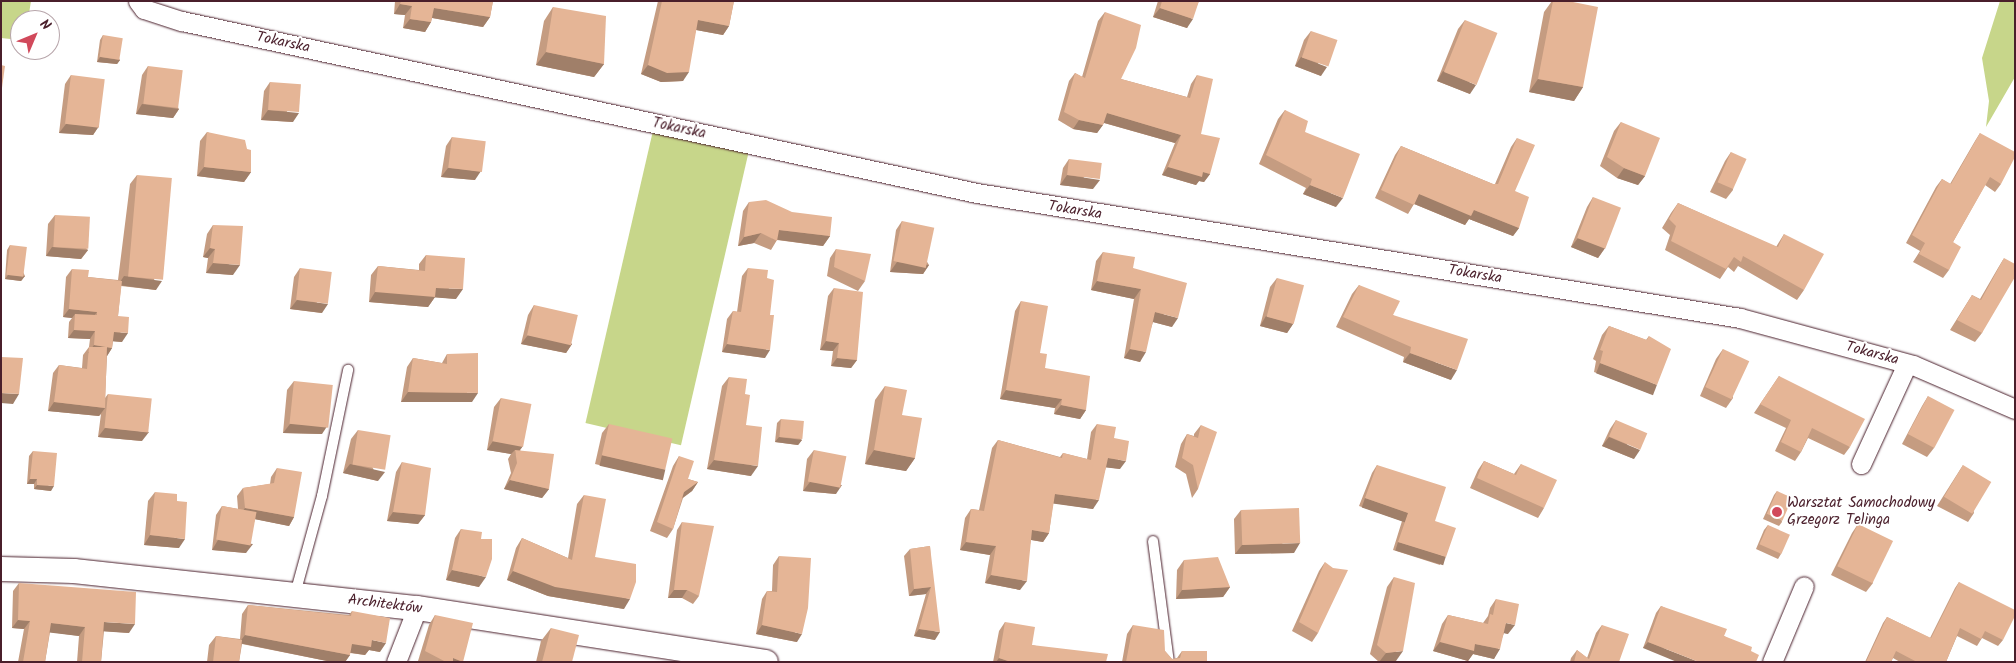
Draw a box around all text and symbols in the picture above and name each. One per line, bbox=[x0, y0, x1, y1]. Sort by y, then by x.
north arrow bbox=[10, 10, 60, 60]
text: N bbox=[34, 14, 56, 36]
street label: Tokarska bbox=[255, 29, 311, 57]
street label: Tokarska bbox=[651, 115, 707, 143]
street label: Tokarska bbox=[1047, 198, 1103, 224]
street label: Tokarska bbox=[1447, 262, 1503, 288]
street label: Tokarska bbox=[1843, 338, 1901, 370]
place label: Warsztat Samochodowy Grzegorz Telinga bbox=[1787, 494, 1935, 529]
marker: Warsztat Samochodowy Grzegorz Telinga bbox=[1771, 506, 1783, 518]
street label: Architektów bbox=[347, 592, 423, 618]

